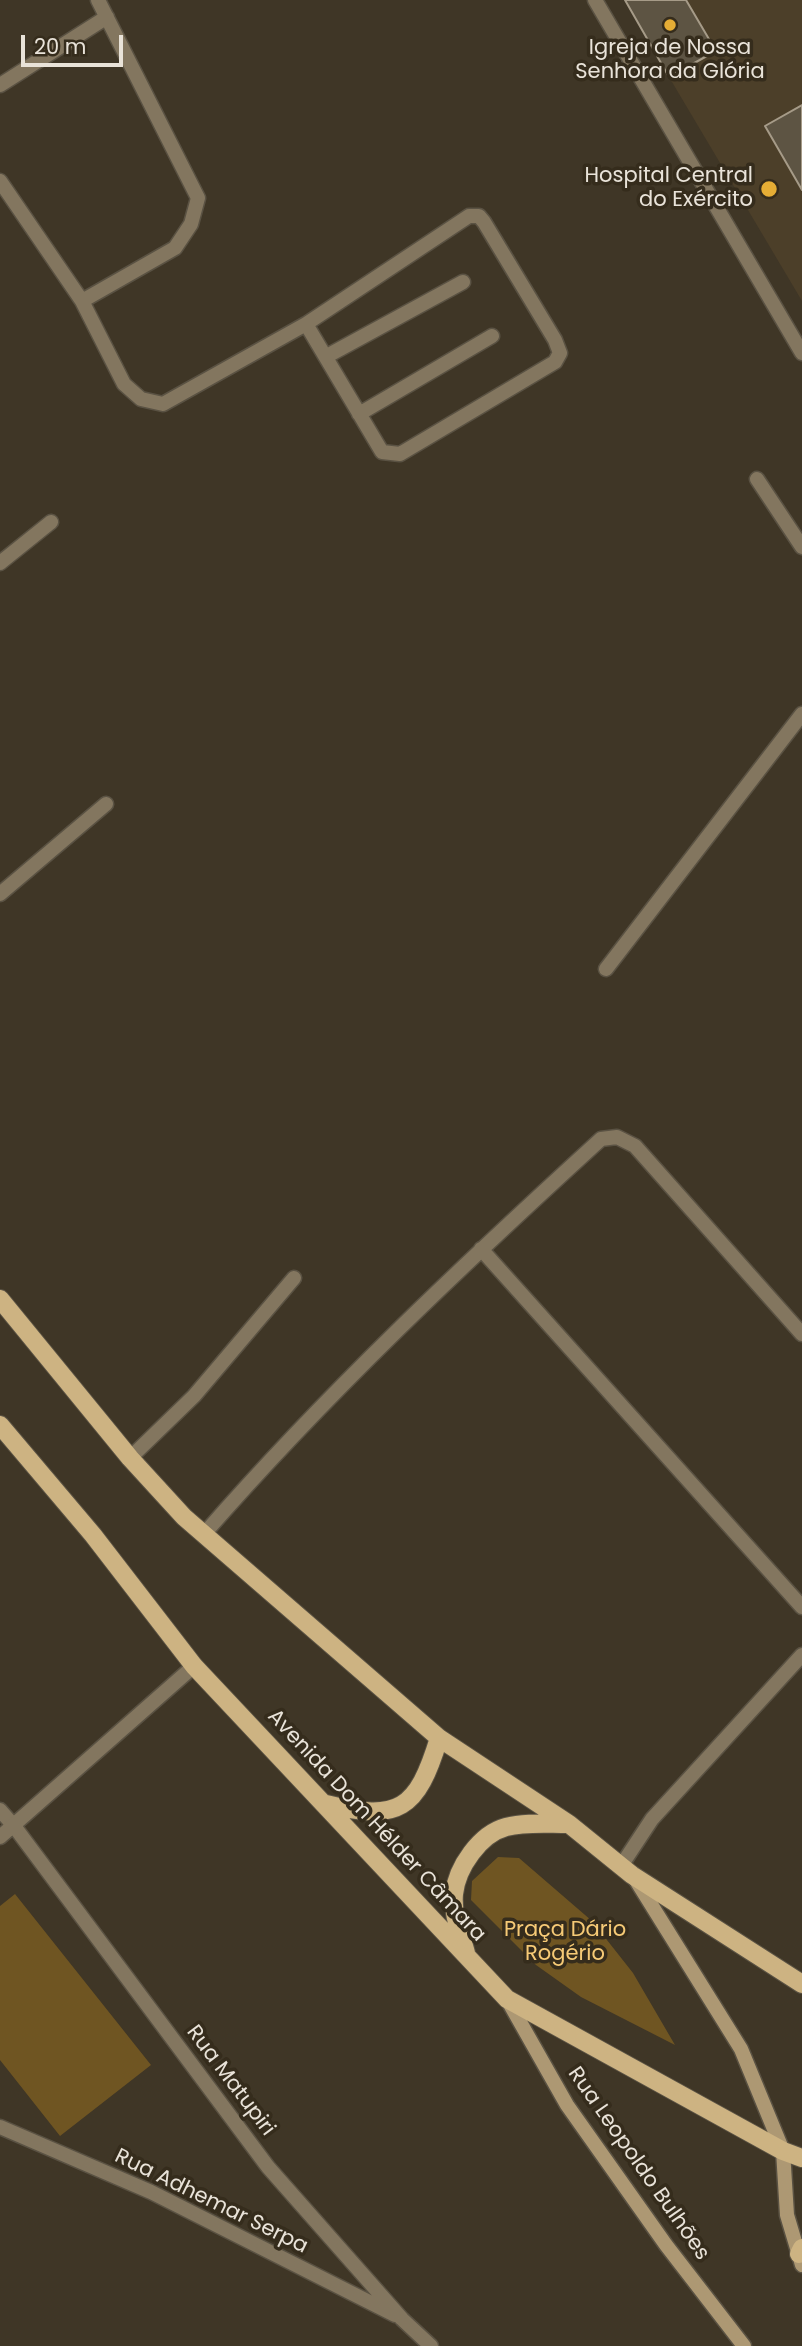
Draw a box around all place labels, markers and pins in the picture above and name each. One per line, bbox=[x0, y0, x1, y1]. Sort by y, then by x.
marker: Igreja de Nossa Senhora da Glória bbox=[662, 17, 678, 33]
place label: Igreja de Nossa Senhora da Glória bbox=[575, 36, 765, 86]
place label: Hospital Central do Exército bbox=[585, 164, 753, 214]
marker: Hospital Central do Exército bbox=[759, 179, 779, 199]

